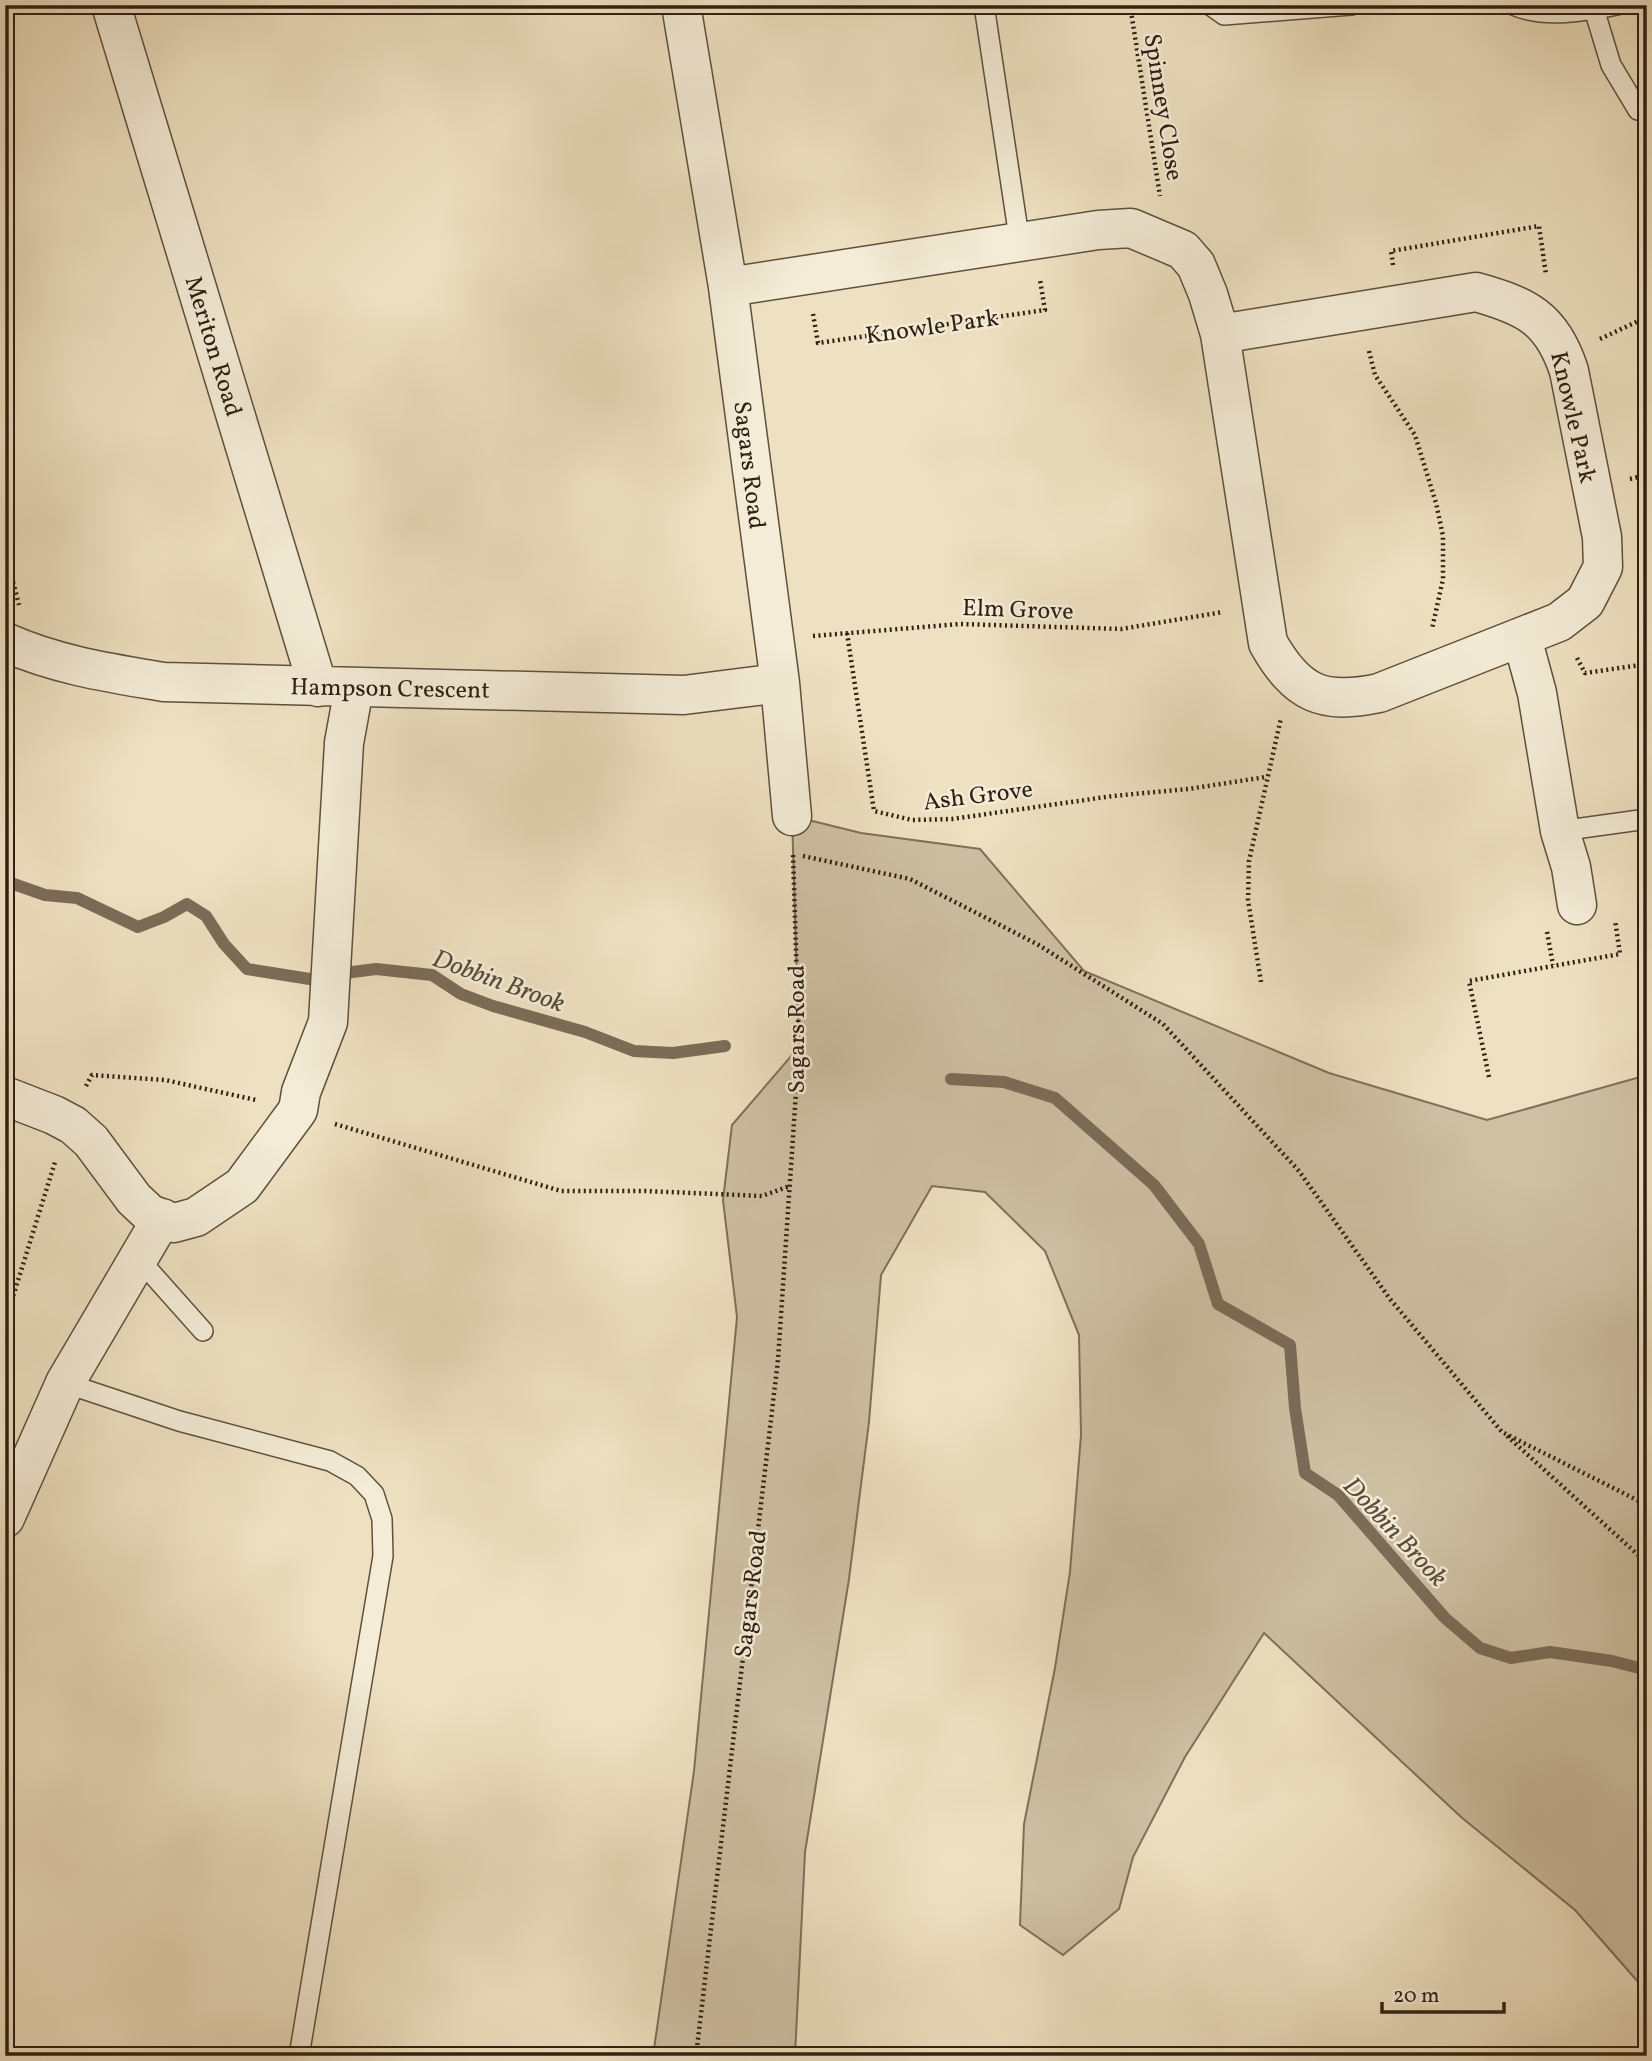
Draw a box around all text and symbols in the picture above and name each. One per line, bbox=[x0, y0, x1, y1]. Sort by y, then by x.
street label: Spinney Close bbox=[1134, 31, 1190, 183]
street label: Meriton Road bbox=[175, 272, 250, 421]
street label: Knowle Park bbox=[864, 302, 1001, 354]
street label: Knowle Park bbox=[1540, 348, 1604, 487]
street label: Sagars Road bbox=[723, 399, 773, 531]
street label: Elm Grove bbox=[962, 592, 1074, 630]
street label: Hampson Crescent bbox=[290, 671, 490, 709]
street label: Ash Grove bbox=[921, 773, 1035, 821]
water label: Dobbin Brook bbox=[427, 941, 570, 1023]
street label: Sagars Road bbox=[781, 965, 815, 1093]
water label: Dobbin Brook bbox=[1334, 1469, 1455, 1595]
street label: Sagars Road bbox=[727, 1528, 777, 1660]
scale bar bbox=[1382, 1970, 1505, 2014]
text: 20 m bbox=[1393, 1982, 1439, 2011]

